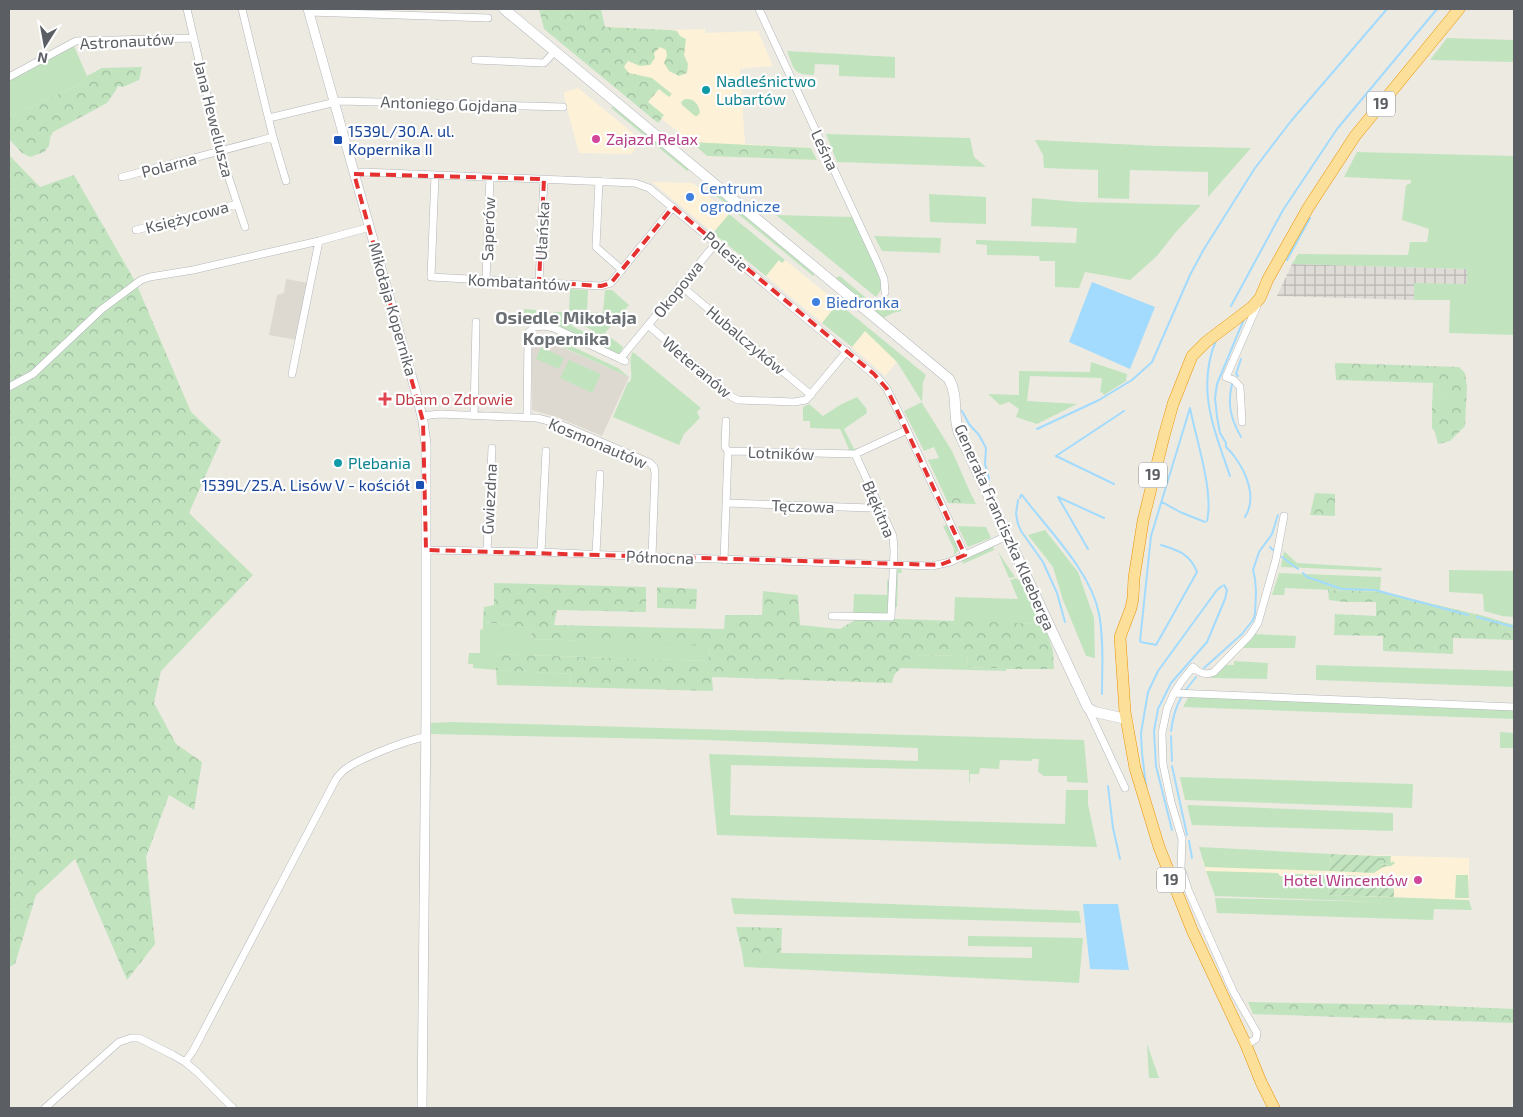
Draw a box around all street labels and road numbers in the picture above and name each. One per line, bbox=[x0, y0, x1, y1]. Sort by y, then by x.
street label: Astronautów bbox=[79, 29, 175, 52]
street label: Jana Heweliusza bbox=[191, 58, 238, 179]
street label: Antoniego Gojdana bbox=[380, 92, 518, 116]
road number: 19 bbox=[1367, 92, 1395, 116]
street label: Leśna bbox=[808, 126, 843, 173]
street label: Polarna bbox=[139, 148, 199, 181]
street label: Księżycowa bbox=[143, 196, 231, 237]
street label: Saperów bbox=[477, 197, 498, 261]
street label: Ułańska bbox=[530, 201, 553, 261]
street label: Polesie bbox=[700, 226, 753, 275]
street label: Mikołaja Kopernika bbox=[364, 240, 422, 378]
street label: Okopowa bbox=[649, 256, 706, 321]
street label: Kombatantów bbox=[467, 269, 571, 294]
street label: Hubalczyków bbox=[703, 301, 790, 378]
street label: Weteranów bbox=[659, 332, 736, 401]
street label: Kosmonautów bbox=[546, 413, 650, 472]
street label: Generała Franciszka Kleeberga bbox=[951, 421, 1060, 633]
street label: Lotników bbox=[747, 442, 815, 463]
road number: 19 bbox=[1139, 462, 1167, 488]
street label: Gwiezdna bbox=[477, 463, 500, 535]
street label: Błękitna bbox=[859, 477, 900, 540]
street label: Tęczowa bbox=[771, 495, 835, 516]
street label: Północna bbox=[626, 546, 694, 567]
road number: 19 bbox=[1157, 868, 1185, 892]

